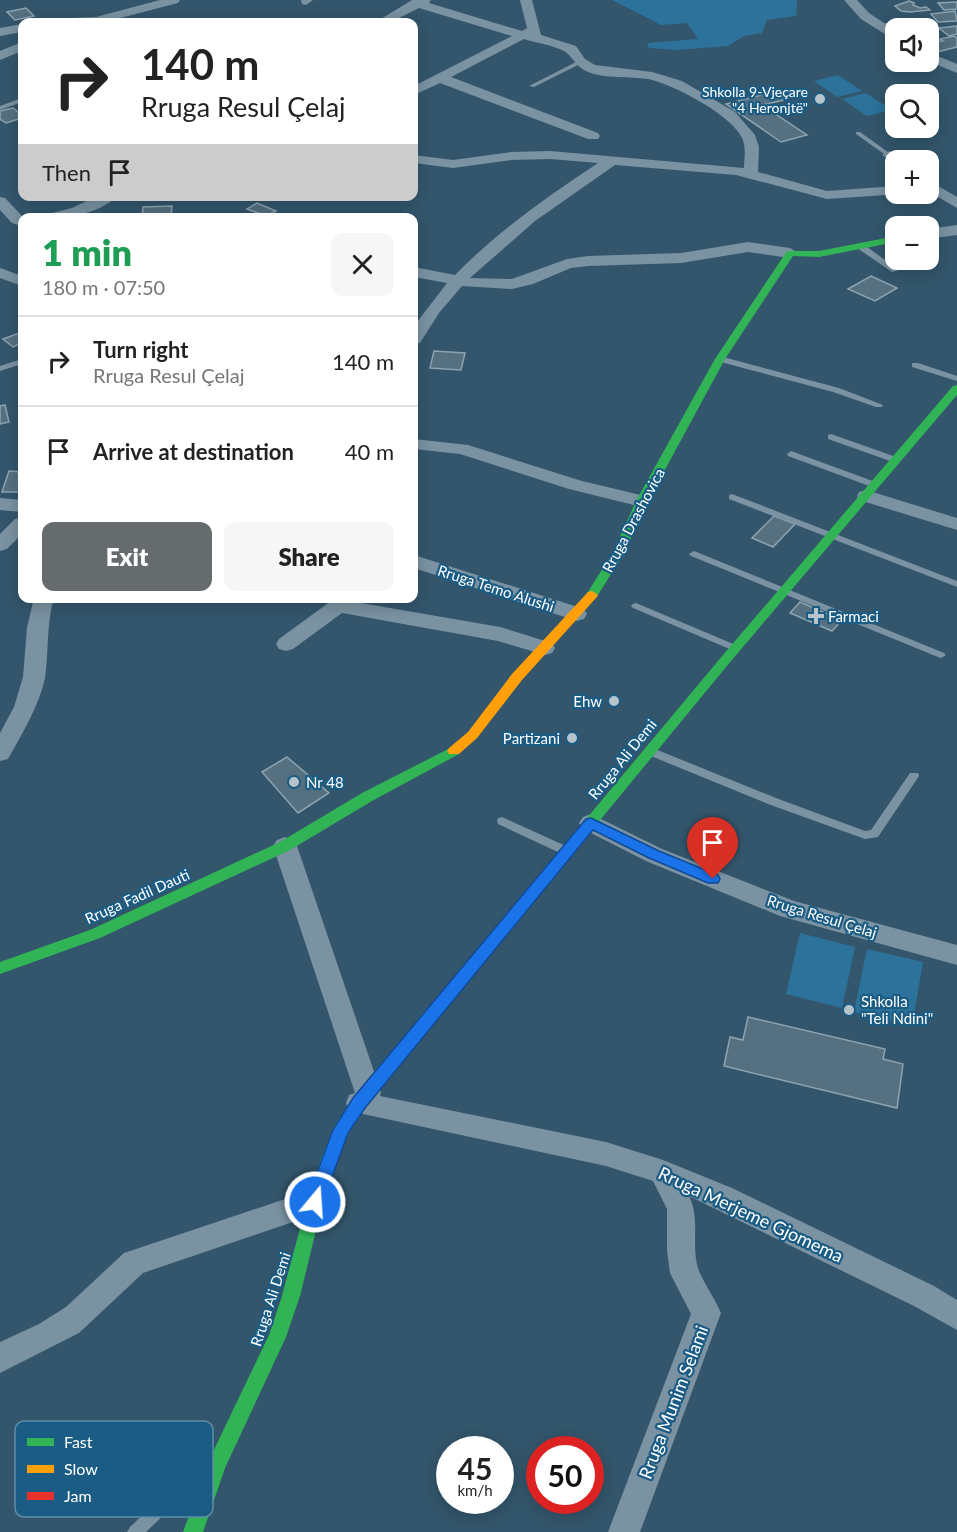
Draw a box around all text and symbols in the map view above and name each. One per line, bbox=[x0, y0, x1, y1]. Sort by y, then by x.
map controls bbox=[885, 18, 939, 270]
button: sound bbox=[885, 18, 939, 72]
text: 140 m bbox=[141, 39, 259, 89]
icon: right bbox=[42, 42, 120, 120]
place label: Shkolla 9-Vjeçare "4 Heronjtë" bbox=[702, 83, 808, 116]
button: search bbox=[885, 84, 939, 138]
text: Rruga Resul Çelaj bbox=[141, 90, 346, 123]
marker: Shkolla 9-Vjeçare "4 Heronjtë" bbox=[813, 92, 827, 106]
button: + bbox=[885, 150, 939, 204]
icon: arrive bbox=[103, 156, 136, 189]
text: Then bbox=[42, 159, 91, 186]
button: − bbox=[885, 216, 939, 270]
text: 1 min bbox=[42, 230, 132, 274]
button: close bbox=[331, 233, 394, 296]
text: 180 m · 07:50 bbox=[42, 275, 165, 299]
text: Turn right bbox=[93, 336, 188, 363]
icon: right bbox=[42, 345, 75, 378]
text: 140 m bbox=[332, 348, 394, 375]
text: Rruga Resul Çelaj bbox=[93, 363, 245, 387]
icon: arrive bbox=[42, 435, 75, 468]
text: Arrive at destination bbox=[93, 438, 294, 465]
text: 40 m bbox=[345, 438, 394, 465]
street label: Rruga Drashovica bbox=[598, 465, 668, 575]
button: Exit bbox=[42, 522, 212, 591]
button: Share bbox=[224, 522, 394, 591]
street label: Rruga Temo Alushi bbox=[435, 561, 557, 615]
place label: Farmaci bbox=[828, 607, 879, 625]
marker: Farmaci bbox=[809, 609, 823, 623]
place label: Ehw bbox=[573, 692, 602, 710]
marker: Ehw bbox=[607, 694, 621, 708]
street label: Rruga Ali Demi bbox=[584, 715, 660, 803]
place label: Partizani bbox=[503, 729, 560, 747]
marker: Partizani bbox=[565, 731, 579, 745]
place label: Nr 48 bbox=[306, 773, 344, 791]
marker: Nr 48 bbox=[287, 775, 301, 789]
pin bbox=[687, 817, 738, 879]
icon: arrive bbox=[696, 826, 729, 859]
street label: Rruga Fadil Dauti bbox=[82, 865, 192, 927]
street label: Rruga Resul Çelaj bbox=[765, 891, 879, 941]
place label: Shkolla "Teli Ndini" bbox=[861, 992, 933, 1027]
marker: Shkolla "Teli Ndini" bbox=[842, 1003, 856, 1017]
street label: Rruga Merjeme Gjomema bbox=[655, 1161, 847, 1267]
position arrow bbox=[283, 1170, 347, 1234]
street label: Rruga Ali Demi bbox=[246, 1250, 294, 1348]
street label: Rruga Munim Selami bbox=[634, 1322, 712, 1482]
legend bbox=[15, 1421, 213, 1517]
text: Fast bbox=[64, 1432, 93, 1451]
speed limit sign: 50 bbox=[526, 1436, 604, 1514]
text: 45 bbox=[458, 1450, 492, 1486]
text: Slow bbox=[64, 1459, 98, 1478]
text: km/h bbox=[457, 1481, 493, 1499]
text: Jam bbox=[64, 1486, 92, 1505]

